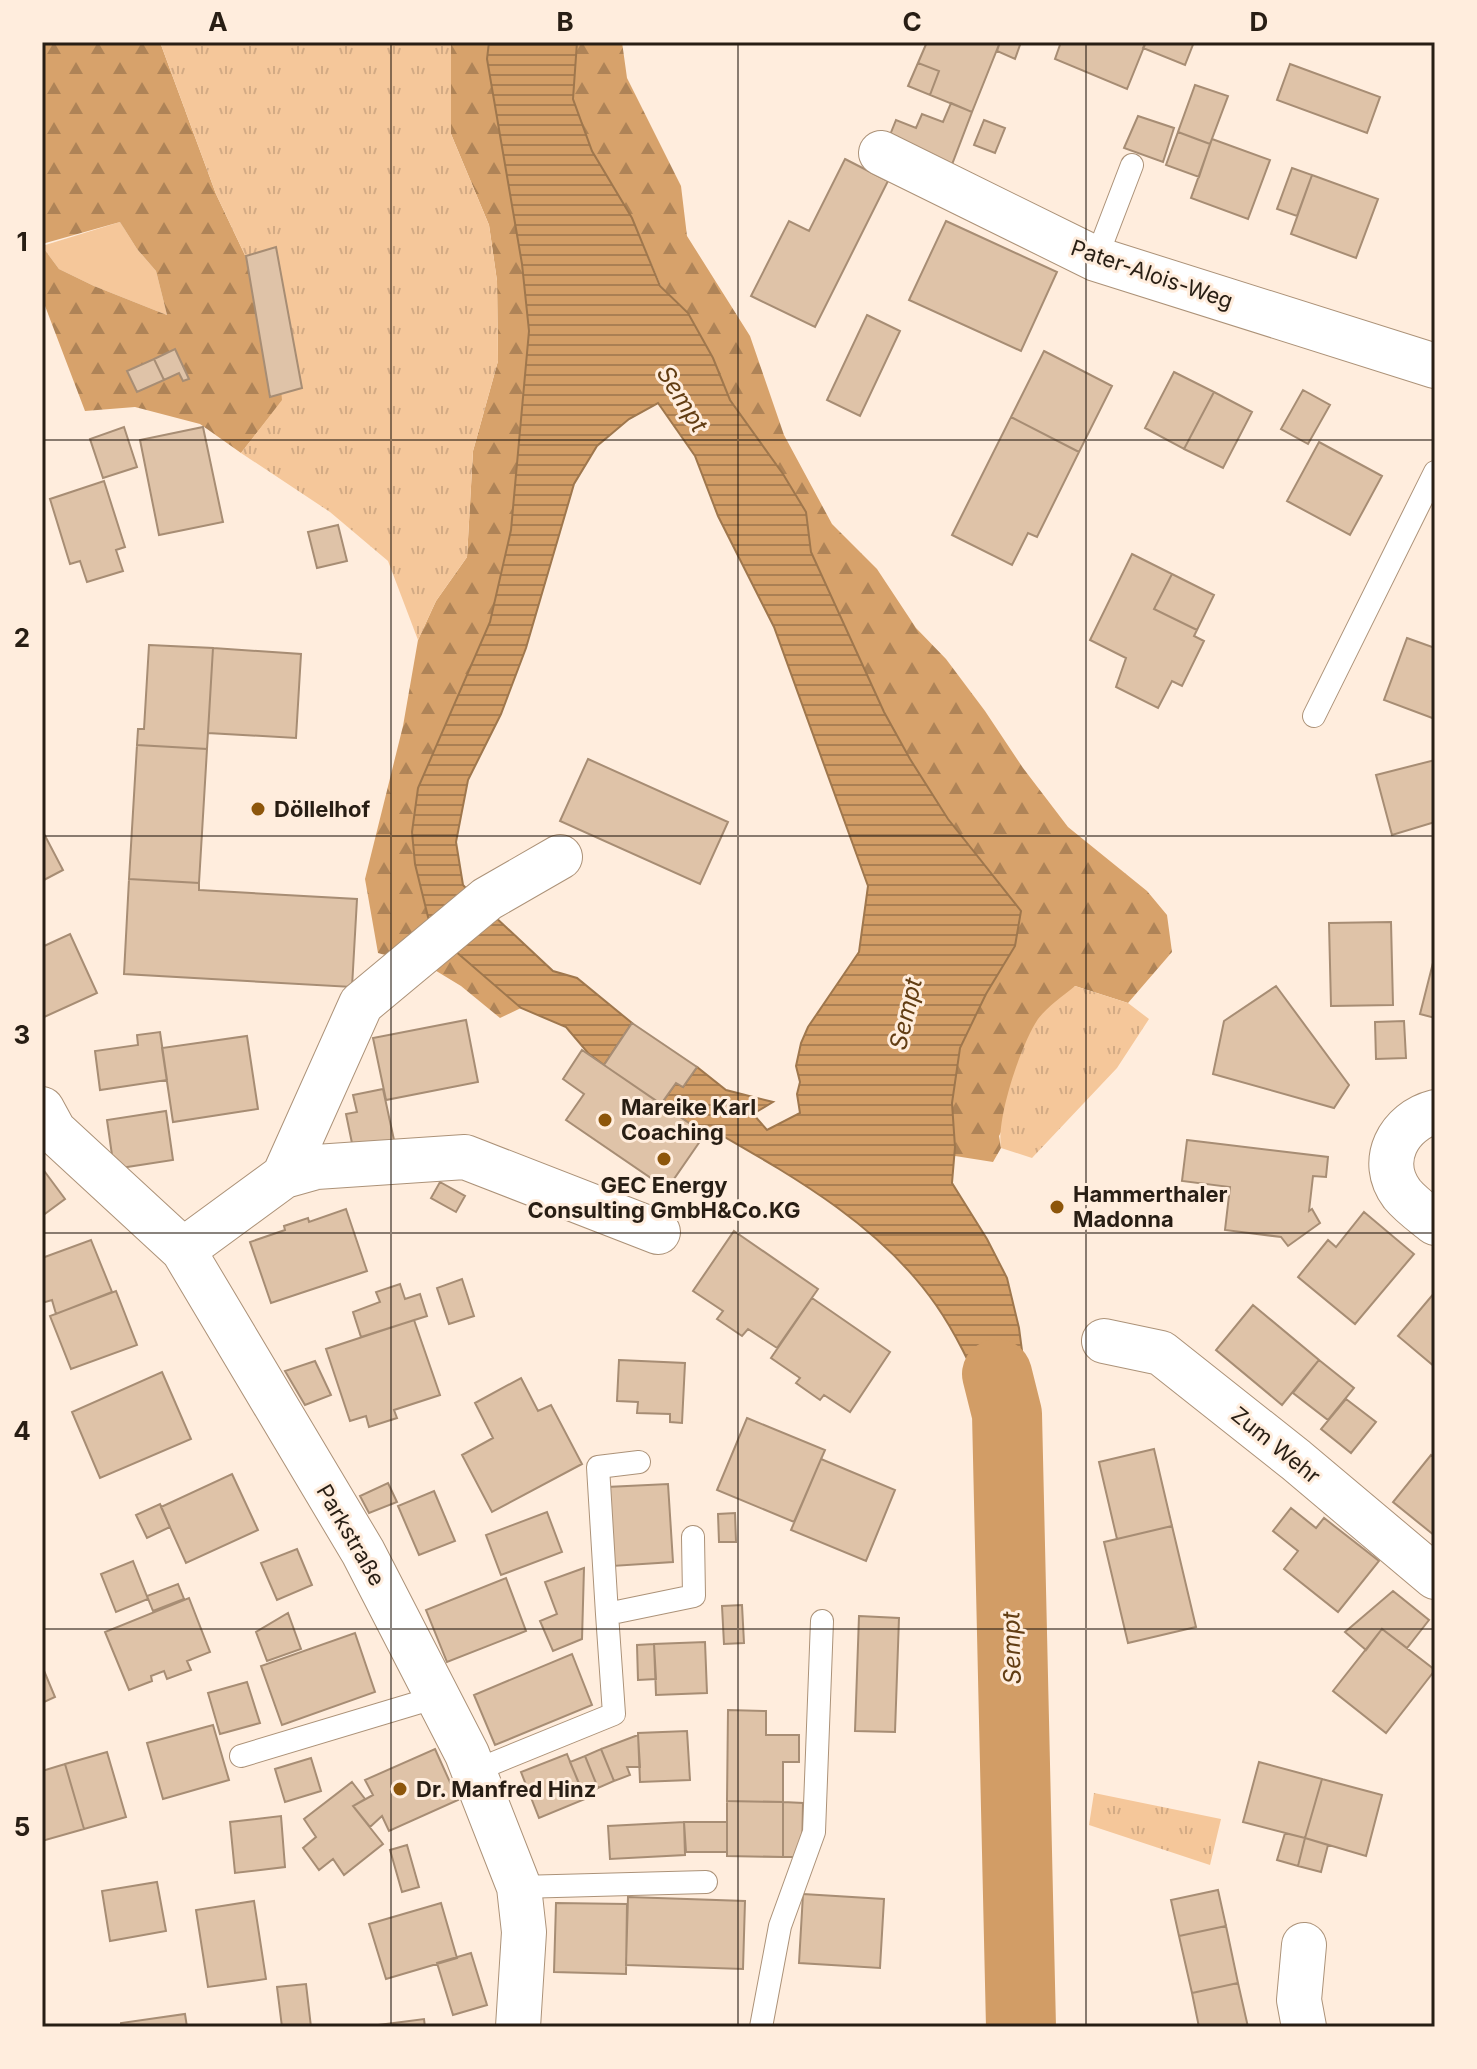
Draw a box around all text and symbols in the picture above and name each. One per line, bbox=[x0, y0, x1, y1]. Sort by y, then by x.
text: A bbox=[208, 6, 228, 37]
text: B bbox=[556, 6, 574, 37]
text: C bbox=[902, 6, 922, 37]
text: D bbox=[1250, 6, 1268, 37]
text: 1 bbox=[16, 226, 28, 257]
street label: Pater-Alois-Weg bbox=[1068, 234, 1236, 314]
water label: Sempt bbox=[651, 360, 715, 438]
text: 2 bbox=[14, 622, 30, 653]
place label: Döllelhof bbox=[274, 796, 371, 822]
marker: Döllelhof bbox=[249, 800, 267, 818]
water label: Sempt bbox=[883, 974, 928, 1053]
text: 3 bbox=[14, 1019, 30, 1050]
place label: Mareike Karl Coaching bbox=[621, 1094, 756, 1145]
marker: Mareike Karl Coaching bbox=[596, 1111, 614, 1129]
marker: GEC Energy Consulting GmbH&Co.KG bbox=[655, 1150, 673, 1168]
place label: GEC Energy Consulting GmbH&Co.KG bbox=[528, 1172, 800, 1223]
place label: Hammerthaler Madonna bbox=[1073, 1181, 1228, 1232]
marker: Hammerthaler Madonna bbox=[1048, 1198, 1066, 1216]
street label: Zum Wehr bbox=[1226, 1401, 1326, 1489]
text: 4 bbox=[13, 1415, 31, 1446]
street label: Parkstraße bbox=[312, 1480, 390, 1590]
water label: Sempt bbox=[996, 1610, 1027, 1685]
place label: Dr. Manfred Hinz bbox=[416, 1776, 596, 1802]
marker: Dr. Manfred Hinz bbox=[391, 1780, 409, 1798]
text: 5 bbox=[14, 1811, 30, 1842]

